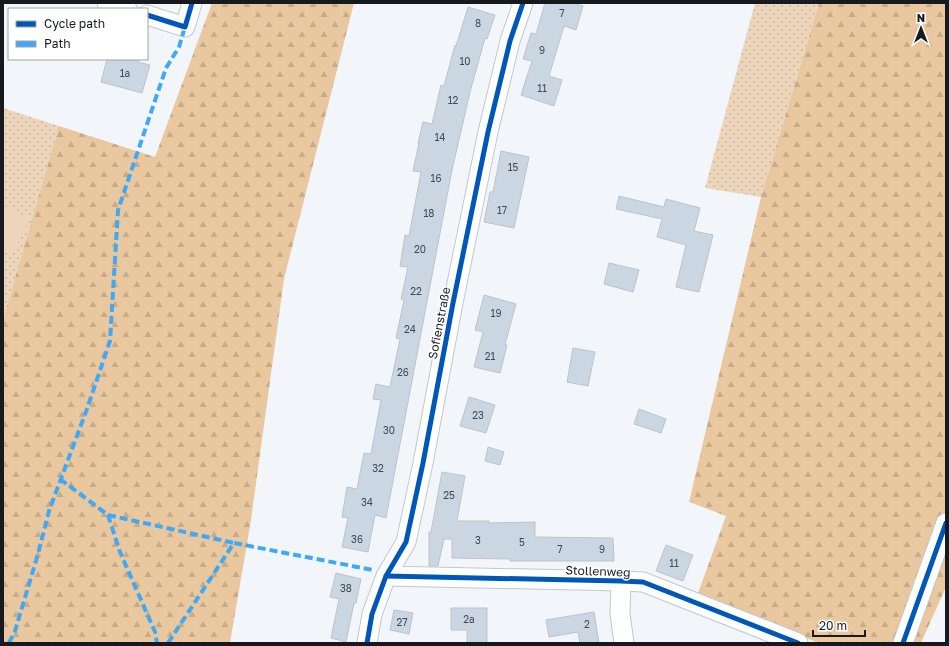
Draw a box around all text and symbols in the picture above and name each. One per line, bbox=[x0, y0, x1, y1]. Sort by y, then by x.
house number: 7 bbox=[559, 7, 565, 19]
legend bbox=[8, 8, 148, 60]
north arrow bbox=[901, 8, 941, 48]
text: N bbox=[917, 11, 925, 24]
text: Cycle path bbox=[44, 16, 105, 31]
house number: 8 bbox=[475, 17, 481, 29]
text: Path bbox=[44, 36, 71, 51]
house number: 9 bbox=[539, 44, 545, 56]
house number: 10 bbox=[459, 55, 471, 67]
house number: 1a bbox=[120, 67, 130, 79]
house number: 11 bbox=[537, 82, 547, 94]
house number: 12 bbox=[448, 94, 459, 106]
house number: 14 bbox=[435, 131, 445, 143]
house number: 15 bbox=[508, 161, 519, 173]
house number: 16 bbox=[431, 172, 441, 184]
house number: 17 bbox=[497, 204, 507, 216]
house number: 18 bbox=[424, 207, 434, 219]
house number: 20 bbox=[414, 243, 426, 255]
house number: 22 bbox=[410, 285, 422, 297]
street label: Sofienstraße bbox=[425, 286, 453, 360]
house number: 19 bbox=[491, 307, 501, 319]
house number: 24 bbox=[404, 323, 416, 335]
house number: 21 bbox=[485, 350, 495, 362]
house number: 26 bbox=[397, 366, 409, 378]
house number: 23 bbox=[472, 409, 484, 421]
house number: 30 bbox=[383, 424, 395, 436]
house number: 32 bbox=[372, 462, 384, 474]
house number: 25 bbox=[443, 489, 455, 501]
house number: 34 bbox=[361, 496, 373, 508]
house number: 36 bbox=[351, 533, 363, 545]
house number: 3 bbox=[475, 534, 481, 546]
house number: 5 bbox=[519, 536, 525, 548]
house number: 7 bbox=[557, 543, 563, 555]
house number: 9 bbox=[599, 543, 605, 555]
house number: 11 bbox=[669, 557, 679, 569]
street label: Stollenweg bbox=[565, 562, 631, 580]
house number: 38 bbox=[340, 582, 352, 594]
scale bar bbox=[813, 612, 865, 638]
house number: 2a bbox=[463, 613, 475, 625]
house number: 27 bbox=[396, 616, 408, 628]
house number: 2 bbox=[584, 618, 590, 630]
text: 20 m bbox=[819, 618, 847, 633]

